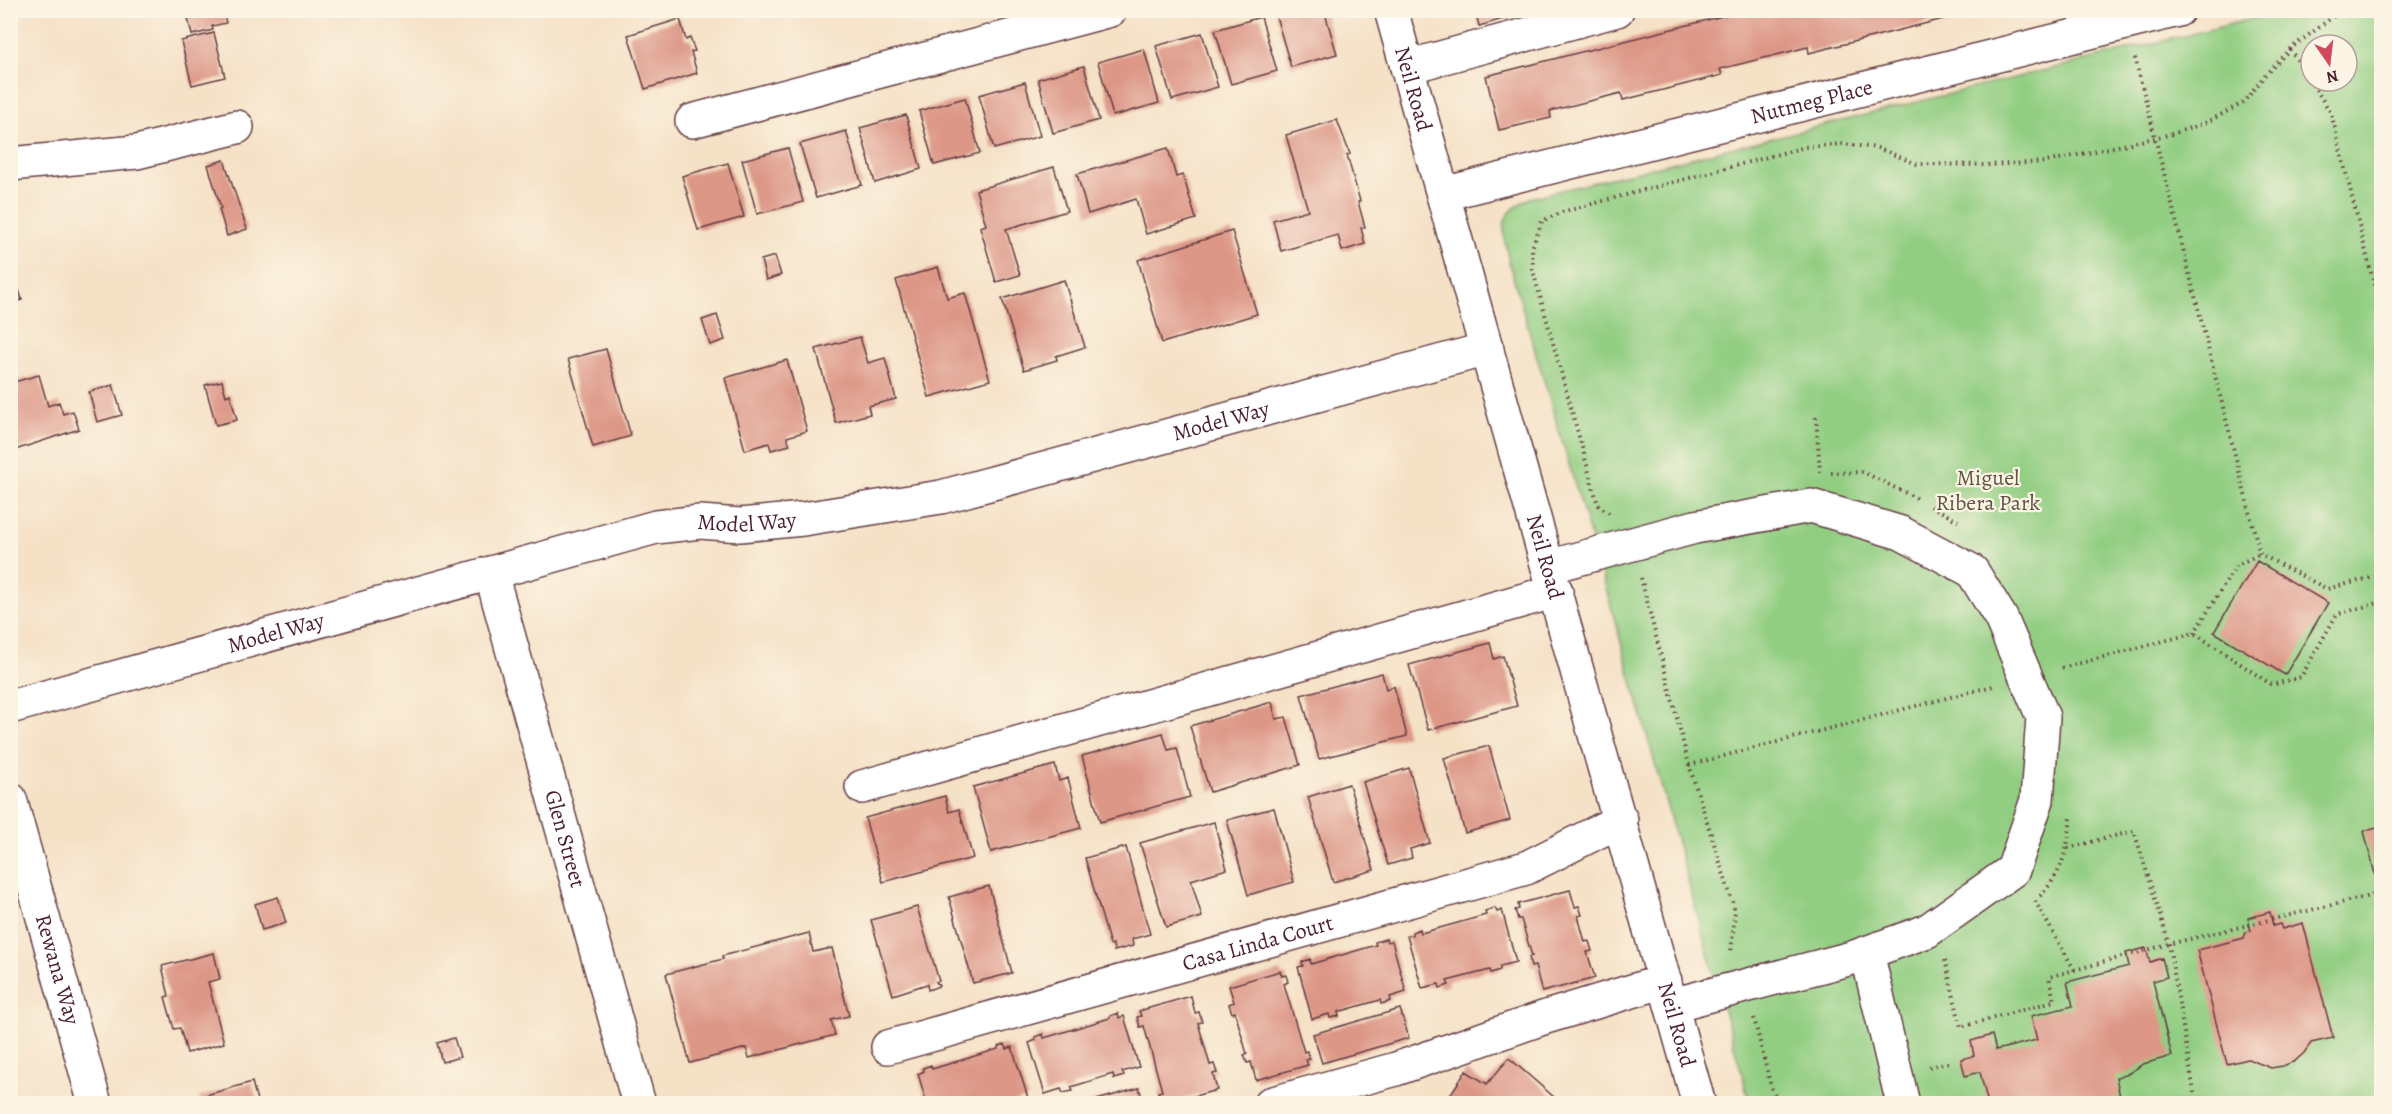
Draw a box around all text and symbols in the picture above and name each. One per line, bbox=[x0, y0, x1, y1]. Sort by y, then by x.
north arrow bbox=[2299, 33, 2359, 93]
street label: Neil Road bbox=[1387, 43, 1440, 135]
text: N bbox=[2324, 65, 2341, 89]
street label: Nutmeg Place bbox=[1747, 72, 1876, 131]
street label: Model Way bbox=[1169, 394, 1273, 449]
park label: Miguel Ribera Park bbox=[1936, 463, 2040, 518]
street label: Model Way bbox=[696, 505, 798, 540]
street label: Neil Road bbox=[1519, 511, 1571, 603]
street label: Model Way bbox=[224, 605, 328, 661]
street label: Glen Street bbox=[537, 787, 593, 891]
street label: Casa Linda Court bbox=[1179, 908, 1337, 979]
street label: Rewana Way bbox=[28, 911, 87, 1028]
street label: Neil Road bbox=[1650, 979, 1703, 1071]

